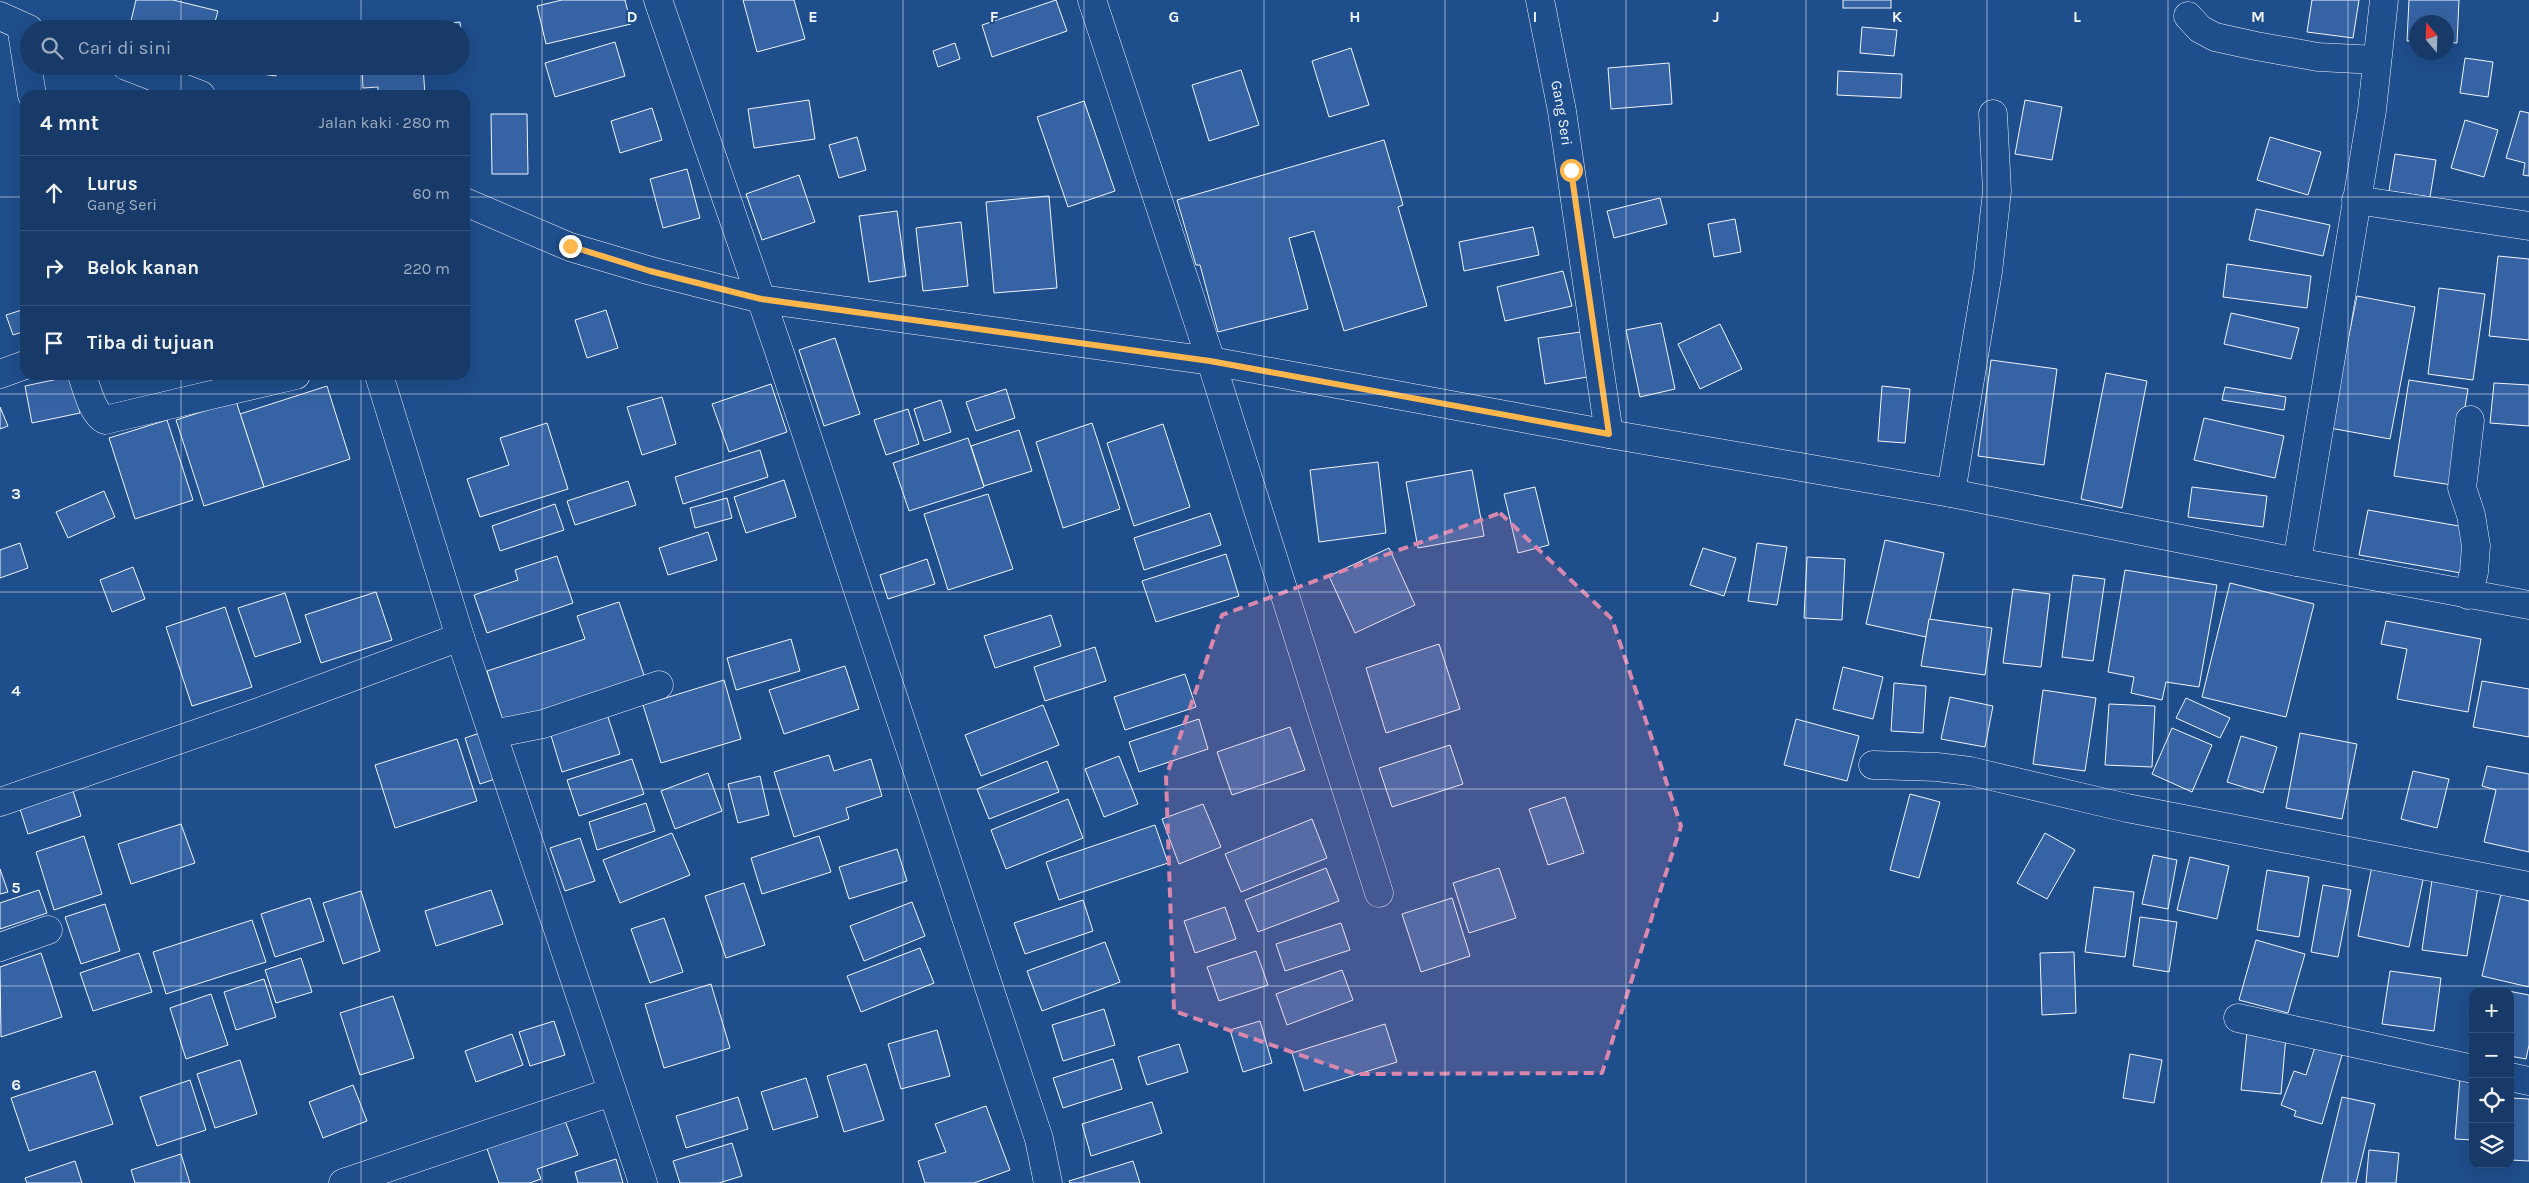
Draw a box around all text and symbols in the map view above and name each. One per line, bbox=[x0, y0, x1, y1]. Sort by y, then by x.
text: D bbox=[627, 7, 638, 26]
text: E bbox=[808, 7, 818, 26]
text: F bbox=[990, 7, 999, 26]
text: G bbox=[1169, 7, 1179, 26]
text: H bbox=[1349, 7, 1361, 26]
text: I bbox=[1533, 7, 1537, 26]
text: J bbox=[1712, 7, 1720, 26]
text: K bbox=[1892, 7, 1903, 26]
text: L bbox=[2073, 7, 2081, 26]
text: M bbox=[2251, 7, 2265, 26]
north arrow bbox=[2409, 15, 2454, 60]
search box bbox=[20, 20, 470, 75]
icon: search bbox=[38, 34, 66, 62]
text: Cari di sini bbox=[78, 37, 171, 59]
street label: Gang Seri bbox=[1547, 79, 1576, 147]
text: 4 mnt bbox=[40, 111, 99, 135]
text: Jalan kaki · 280 m bbox=[319, 113, 450, 132]
route start bbox=[1560, 159, 1583, 182]
text: Lurus bbox=[87, 173, 138, 195]
icon: ahead bbox=[40, 179, 68, 207]
text: 60 m bbox=[413, 184, 450, 203]
text: Gang Seri bbox=[87, 195, 157, 214]
route end bbox=[559, 235, 582, 258]
icon: right bbox=[40, 254, 68, 282]
text: Belok kanan bbox=[87, 257, 199, 279]
text: 220 m bbox=[403, 259, 450, 278]
icon: arrive bbox=[40, 329, 68, 357]
text: Tiba di tujuan bbox=[87, 332, 214, 354]
text: 3 bbox=[11, 484, 21, 503]
text: 4 bbox=[11, 681, 21, 700]
text: 5 bbox=[11, 878, 21, 897]
map controls bbox=[2469, 988, 2514, 1168]
button: + bbox=[2469, 988, 2514, 1033]
button: − bbox=[2469, 1033, 2514, 1078]
text: 6 bbox=[11, 1075, 21, 1094]
button: locate bbox=[2469, 1078, 2514, 1123]
button: layers bbox=[2469, 1123, 2514, 1168]

